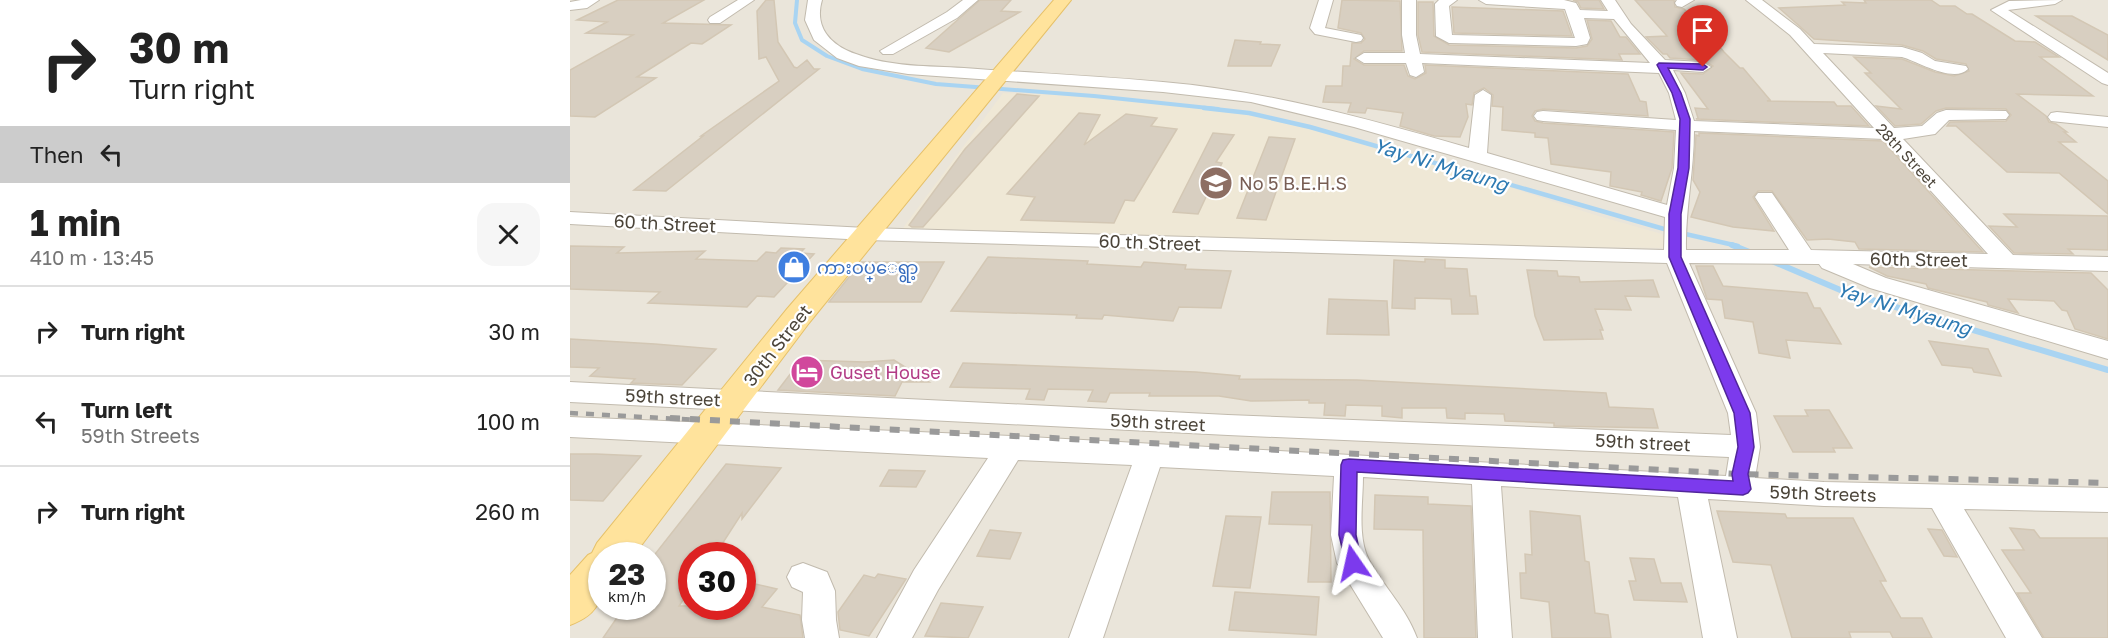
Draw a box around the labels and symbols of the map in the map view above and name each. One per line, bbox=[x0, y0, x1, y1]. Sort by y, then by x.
pin bbox=[1677, 5, 1728, 67]
street label: 28th Street bbox=[1873, 119, 1941, 191]
water label: Yay Ni Myaung bbox=[1370, 132, 1513, 197]
school or university icon: No 5 B.E.H.S bbox=[1198, 165, 1234, 201]
place label: No 5 B.E.H.S bbox=[1239, 172, 1347, 194]
street label: 60 th Street bbox=[613, 209, 717, 237]
street label: 60 th Street bbox=[1098, 229, 1202, 255]
street label: 60th Street bbox=[1870, 247, 1968, 271]
shop icon: ကားဝပ္ေရွာ့ bbox=[776, 249, 812, 285]
place label: ကားဝပ္ေရွာ့ bbox=[817, 256, 918, 283]
water label: Yay Ni Myaung bbox=[1833, 276, 1976, 341]
street label: 30th Street bbox=[738, 300, 816, 390]
hotel icon: Guset House bbox=[789, 354, 825, 390]
place label: Guset House bbox=[830, 361, 941, 383]
street label: 59th street bbox=[625, 384, 721, 410]
street label: 59th street bbox=[1110, 409, 1206, 435]
street label: 59th street bbox=[1595, 429, 1691, 455]
street label: 59th Streets bbox=[1769, 480, 1877, 506]
position arrow bbox=[1321, 531, 1385, 595]
speed limit sign: 30 bbox=[678, 542, 756, 620]

